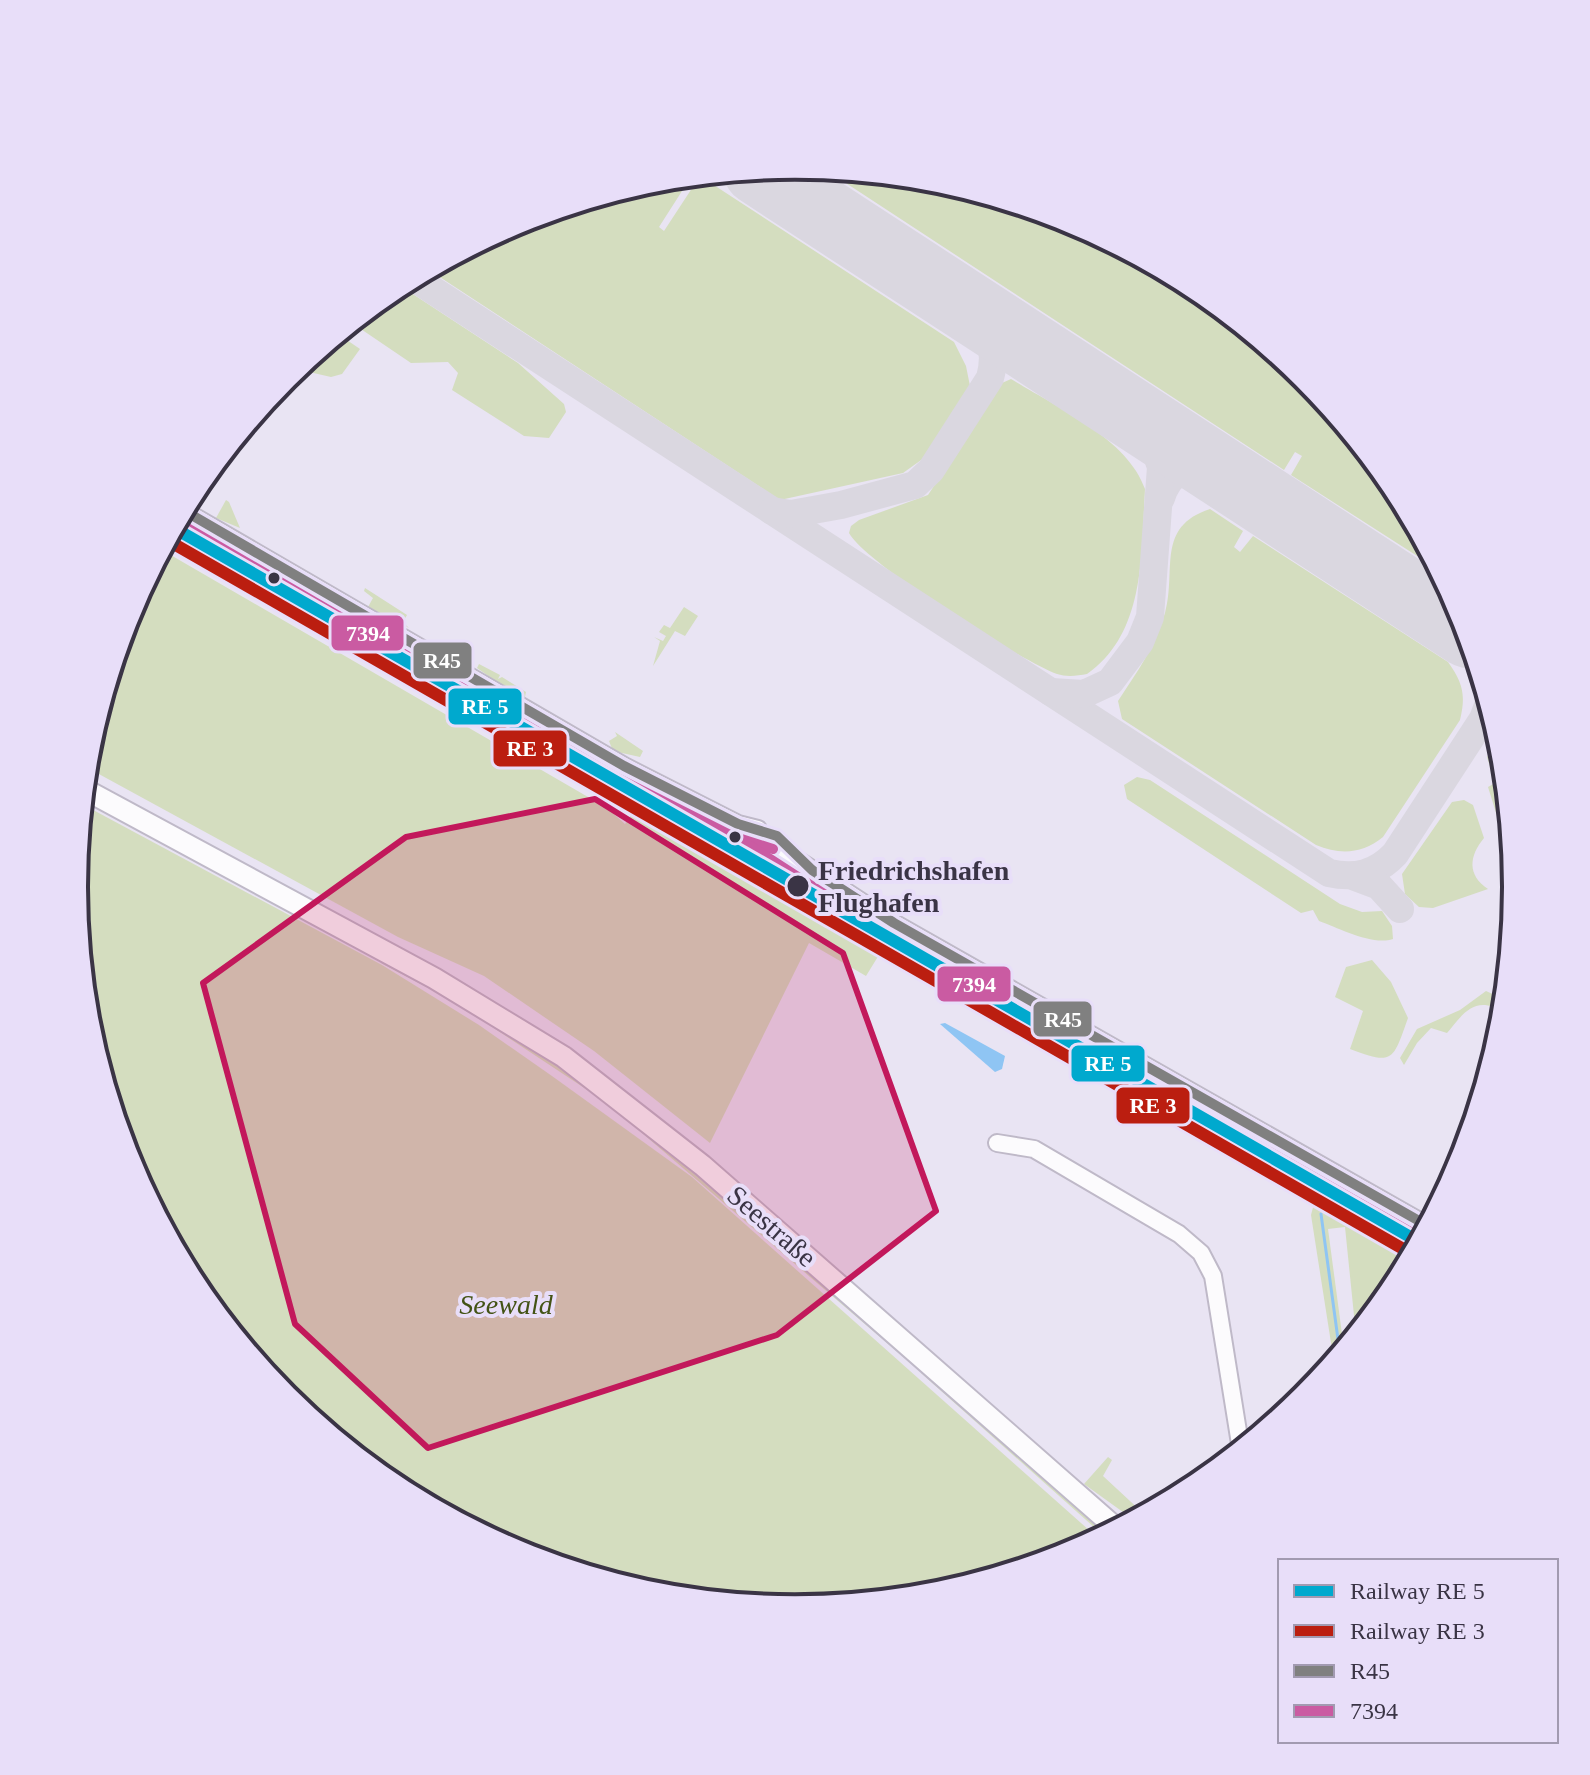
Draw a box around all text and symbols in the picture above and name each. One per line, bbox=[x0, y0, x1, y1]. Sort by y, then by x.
unlabelled marker bbox=[266, 570, 282, 586]
line badge: 7394 bbox=[330, 614, 405, 652]
text: 7394 bbox=[346, 621, 390, 646]
line badge: R45 bbox=[412, 641, 473, 680]
text: R45 bbox=[423, 648, 461, 673]
line badge: RE 5 bbox=[447, 687, 523, 726]
text: RE 5 bbox=[461, 694, 509, 719]
line badge: RE 3 bbox=[492, 729, 568, 768]
text: RE 3 bbox=[506, 736, 554, 761]
unlabelled marker bbox=[727, 829, 743, 845]
place label: Friedrichshafen Flughafen bbox=[818, 855, 1010, 918]
marker: Friedrichshafen Flughafen bbox=[785, 873, 811, 899]
line badge: 7394 bbox=[936, 965, 1012, 1003]
text: 7394 bbox=[952, 972, 996, 997]
line badge: R45 bbox=[1032, 1000, 1093, 1038]
text: R45 bbox=[1044, 1007, 1082, 1032]
line badge: RE 5 bbox=[1070, 1044, 1146, 1083]
text: RE 5 bbox=[1084, 1051, 1132, 1076]
line badge: RE 3 bbox=[1115, 1086, 1191, 1125]
text: RE 3 bbox=[1129, 1093, 1177, 1118]
street label: Seestraße bbox=[721, 1179, 823, 1273]
park label: Seewald bbox=[459, 1289, 554, 1320]
legend bbox=[1278, 1559, 1558, 1743]
text: Railway RE 5 bbox=[1350, 1578, 1485, 1604]
text: Railway RE 3 bbox=[1350, 1618, 1485, 1644]
text: R45 bbox=[1350, 1658, 1390, 1684]
text: 7394 bbox=[1350, 1698, 1398, 1724]

